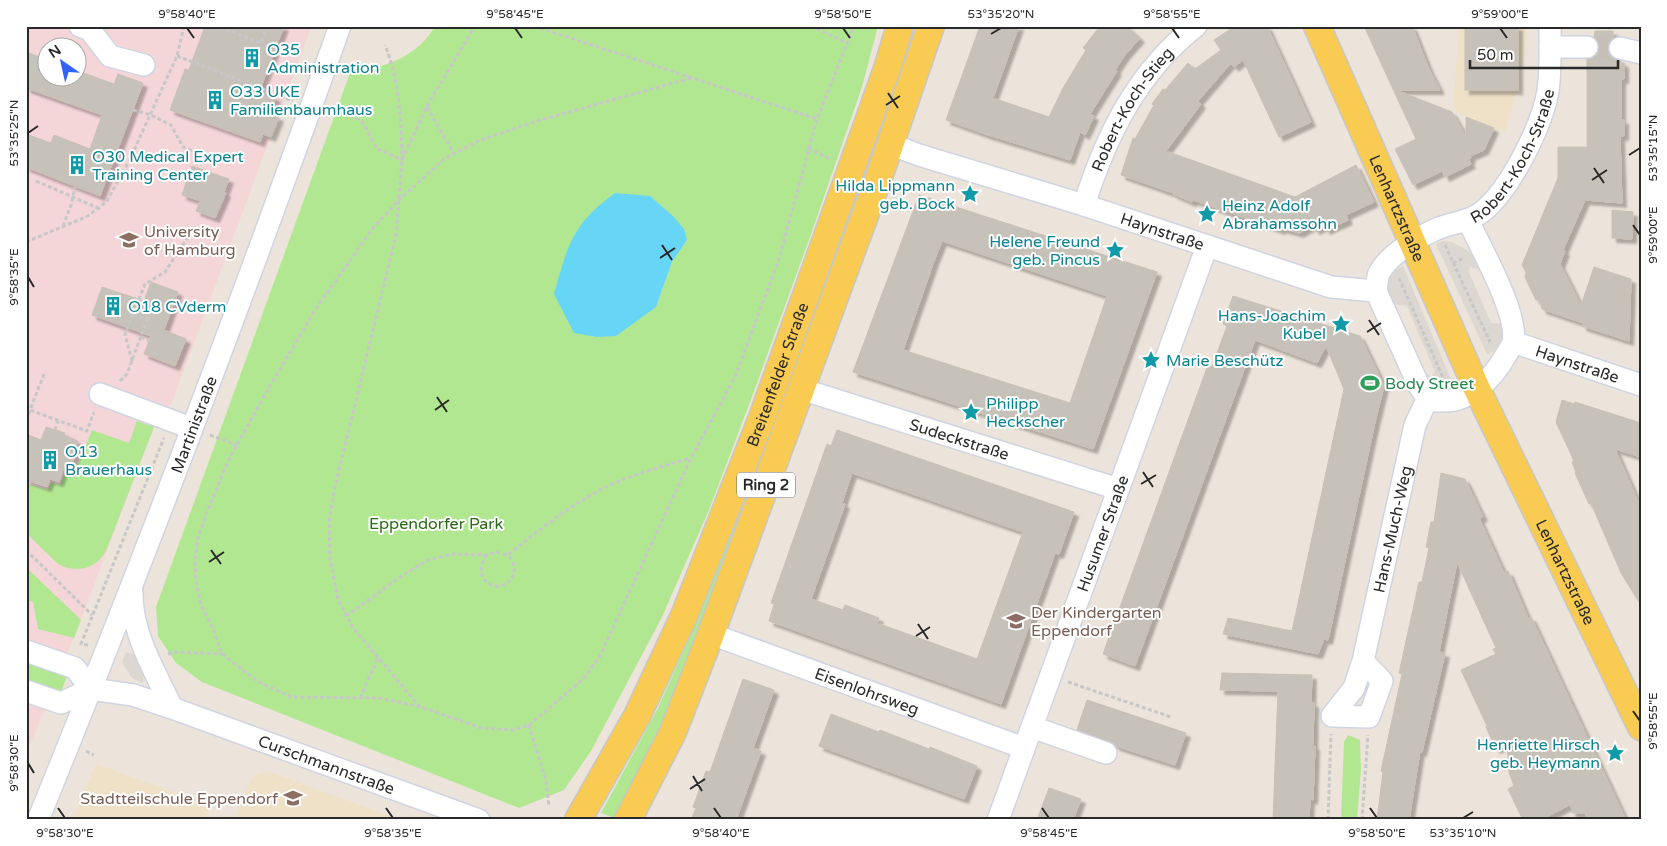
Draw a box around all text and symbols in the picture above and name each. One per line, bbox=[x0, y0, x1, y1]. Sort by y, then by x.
text: 9°58'40"E bbox=[158, 7, 216, 21]
text: 9°58'45"E bbox=[486, 7, 544, 21]
text: 9°58'50"E bbox=[814, 7, 872, 21]
text: 53°35'20"N bbox=[968, 7, 1035, 21]
text: 9°58'55"E bbox=[1143, 7, 1201, 21]
text: 9°59'00"E bbox=[1471, 7, 1529, 21]
north arrow bbox=[38, 38, 88, 88]
scale bar bbox=[1470, 38, 1617, 70]
place label: O35 Administration bbox=[267, 40, 379, 78]
text: N bbox=[46, 41, 64, 62]
street label: Robert-Koch-Stieg bbox=[1088, 43, 1178, 174]
text: 50 m bbox=[1477, 46, 1514, 64]
building icon: O35 Administration bbox=[241, 47, 263, 69]
place label: O33 UKE Familienbaumhaus bbox=[230, 82, 373, 120]
street label: Robert-Koch-Straße bbox=[1467, 88, 1559, 228]
building icon: O33 UKE Familienbaumhaus bbox=[204, 89, 226, 111]
text: 53°35'25"N bbox=[7, 100, 21, 167]
text: 53°35'15"N bbox=[1646, 115, 1660, 182]
place label: O30 Medical Expert Training Center bbox=[92, 147, 244, 185]
street label: Lenhartzstraße bbox=[1364, 152, 1429, 265]
building icon: O30 Medical Expert Training Center bbox=[66, 154, 88, 176]
place label: Hilda Lippmann geb. Bock bbox=[835, 176, 955, 214]
place icon: Hilda Lippmann geb. Bock bbox=[959, 183, 981, 205]
place label: Heinz Adolf Abrahamssohn bbox=[1222, 196, 1337, 234]
place icon: Heinz Adolf Abrahamssohn bbox=[1196, 203, 1218, 225]
text: 9°59'00"E bbox=[1646, 206, 1660, 264]
street label: Haynstraße bbox=[1118, 209, 1206, 255]
place label: University of Hamburg bbox=[144, 222, 236, 260]
school or university icon: University of Hamburg bbox=[118, 229, 140, 251]
place label: Helene Freund geb. Pincus bbox=[989, 232, 1100, 270]
place icon: Helene Freund geb. Pincus bbox=[1104, 239, 1126, 261]
text: 9°58'35"E bbox=[7, 248, 21, 306]
building icon: O18 CVderm bbox=[102, 295, 124, 317]
place label: O18 CVderm bbox=[128, 297, 227, 317]
street label: Breitenfelder Straße bbox=[742, 300, 814, 450]
place label: Hans-Joachim Kubel bbox=[1218, 306, 1326, 344]
place icon: Hans-Joachim Kubel bbox=[1330, 313, 1352, 335]
street label: Haynstraße bbox=[1533, 341, 1622, 388]
place icon: Marie Beschütz bbox=[1140, 349, 1162, 371]
place label: Marie Beschütz bbox=[1166, 351, 1284, 371]
sports icon: Body Street bbox=[1359, 372, 1381, 394]
street label: Martinistraße bbox=[167, 374, 222, 476]
place label: Body Street bbox=[1385, 374, 1474, 394]
place label: Philipp Heckscher bbox=[986, 394, 1066, 432]
place icon: Philipp Heckscher bbox=[960, 401, 982, 423]
street label: Sudeckstraße bbox=[907, 415, 1011, 465]
place label: O13 Brauerhaus bbox=[65, 442, 152, 480]
building icon: O13 Brauerhaus bbox=[39, 449, 61, 471]
street label: Hans-Much-Weg bbox=[1369, 464, 1417, 595]
road number: Ring 2 bbox=[737, 472, 795, 498]
street label: Husumer Straße bbox=[1073, 473, 1134, 595]
park label: Eppendorfer Park bbox=[369, 514, 503, 534]
street label: Lenhartzstraße bbox=[1531, 516, 1599, 628]
place label: Der Kindergarten Eppendorf bbox=[1031, 603, 1162, 641]
school or university icon: Der Kindergarten Eppendorf bbox=[1005, 610, 1027, 632]
street label: Eisenlohrsweg bbox=[812, 664, 922, 720]
text: 9°58'55"E bbox=[1646, 692, 1660, 750]
street label: Curschmannstraße bbox=[255, 731, 397, 799]
text: 9°58'30"E bbox=[7, 734, 21, 792]
place label: Henriette Hirsch geb. Heymann bbox=[1477, 735, 1600, 773]
place icon: Henriette Hirsch geb. Heymann bbox=[1604, 742, 1626, 764]
school or university icon: Stadtteilschule Eppendorf bbox=[282, 787, 304, 809]
place label: Stadtteilschule Eppendorf bbox=[80, 789, 279, 809]
text: 9°58'30"E bbox=[36, 826, 94, 840]
text: 9°58'35"E bbox=[364, 826, 422, 840]
text: 9°58'40"E bbox=[692, 826, 750, 840]
text: 9°58'45"E bbox=[1020, 826, 1078, 840]
text: 9°58'50"E bbox=[1348, 826, 1406, 840]
text: 53°35'10"N bbox=[1430, 826, 1497, 840]

